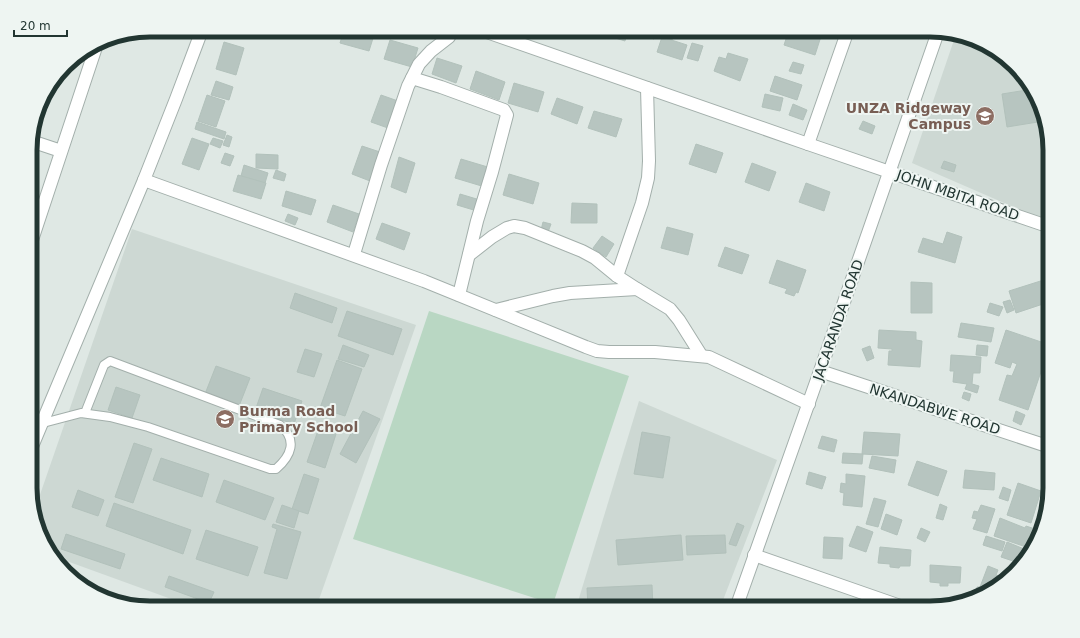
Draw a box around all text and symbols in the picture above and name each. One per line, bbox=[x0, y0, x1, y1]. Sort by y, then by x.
scale bar bbox=[14, 12, 67, 38]
text: 20 m bbox=[20, 19, 51, 33]
place label: UNZA Ridgeway Campus bbox=[846, 100, 971, 132]
school or university icon: UNZA Ridgeway Campus bbox=[974, 105, 996, 127]
street label: JOHN MBITA ROAD bbox=[894, 166, 1021, 224]
street label: JACARANDA ROAD bbox=[809, 257, 866, 384]
street label: NKANDABWE ROAD bbox=[868, 380, 1002, 438]
place label: Burma Road Primary School bbox=[239, 403, 358, 435]
school or university icon: Burma Road Primary School bbox=[214, 408, 236, 430]

